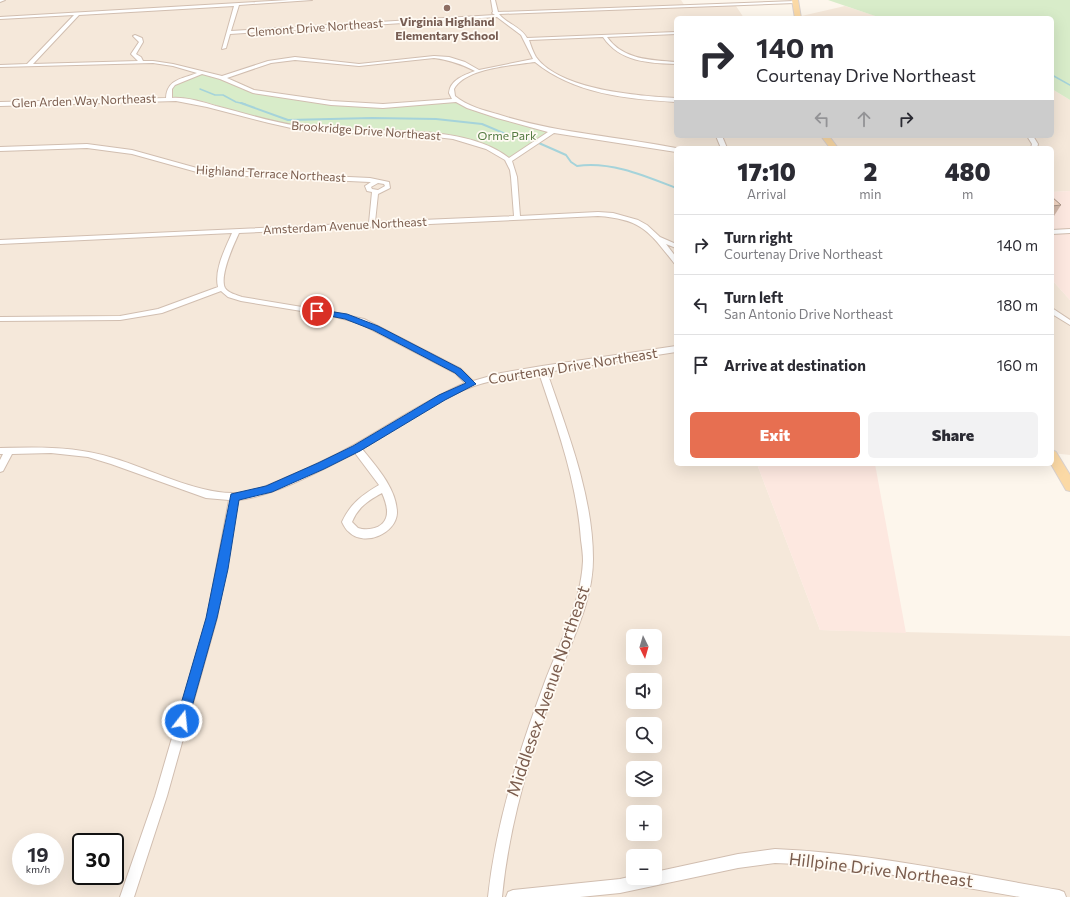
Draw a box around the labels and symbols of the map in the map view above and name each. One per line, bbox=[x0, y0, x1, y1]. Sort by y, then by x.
marker: Virginia Highland Elementary School bbox=[442, 3, 452, 13]
place label: Virginia Highland Elementary School bbox=[395, 14, 499, 42]
street label: Clemont Drive Northeast bbox=[246, 15, 384, 39]
street label: Glen Arden Way Northeast bbox=[11, 90, 157, 110]
street label: Brookridge Drive Northeast bbox=[291, 118, 441, 142]
park label: Orme Park bbox=[478, 128, 537, 142]
street label: Highland Terrace Northeast bbox=[196, 162, 346, 184]
street label: Amsterdam Avenue Northeast bbox=[263, 214, 427, 236]
pin bbox=[300, 294, 334, 328]
street label: Courtenay Drive Northeast bbox=[487, 344, 659, 387]
street label: Middlesex Avenue Northeast bbox=[502, 583, 594, 799]
north arrow bbox=[626, 629, 662, 665]
position arrow bbox=[161, 700, 203, 742]
speed limit sign: 30 bbox=[72, 833, 124, 885]
street label: Hillpine Drive Northeast bbox=[788, 848, 974, 891]

